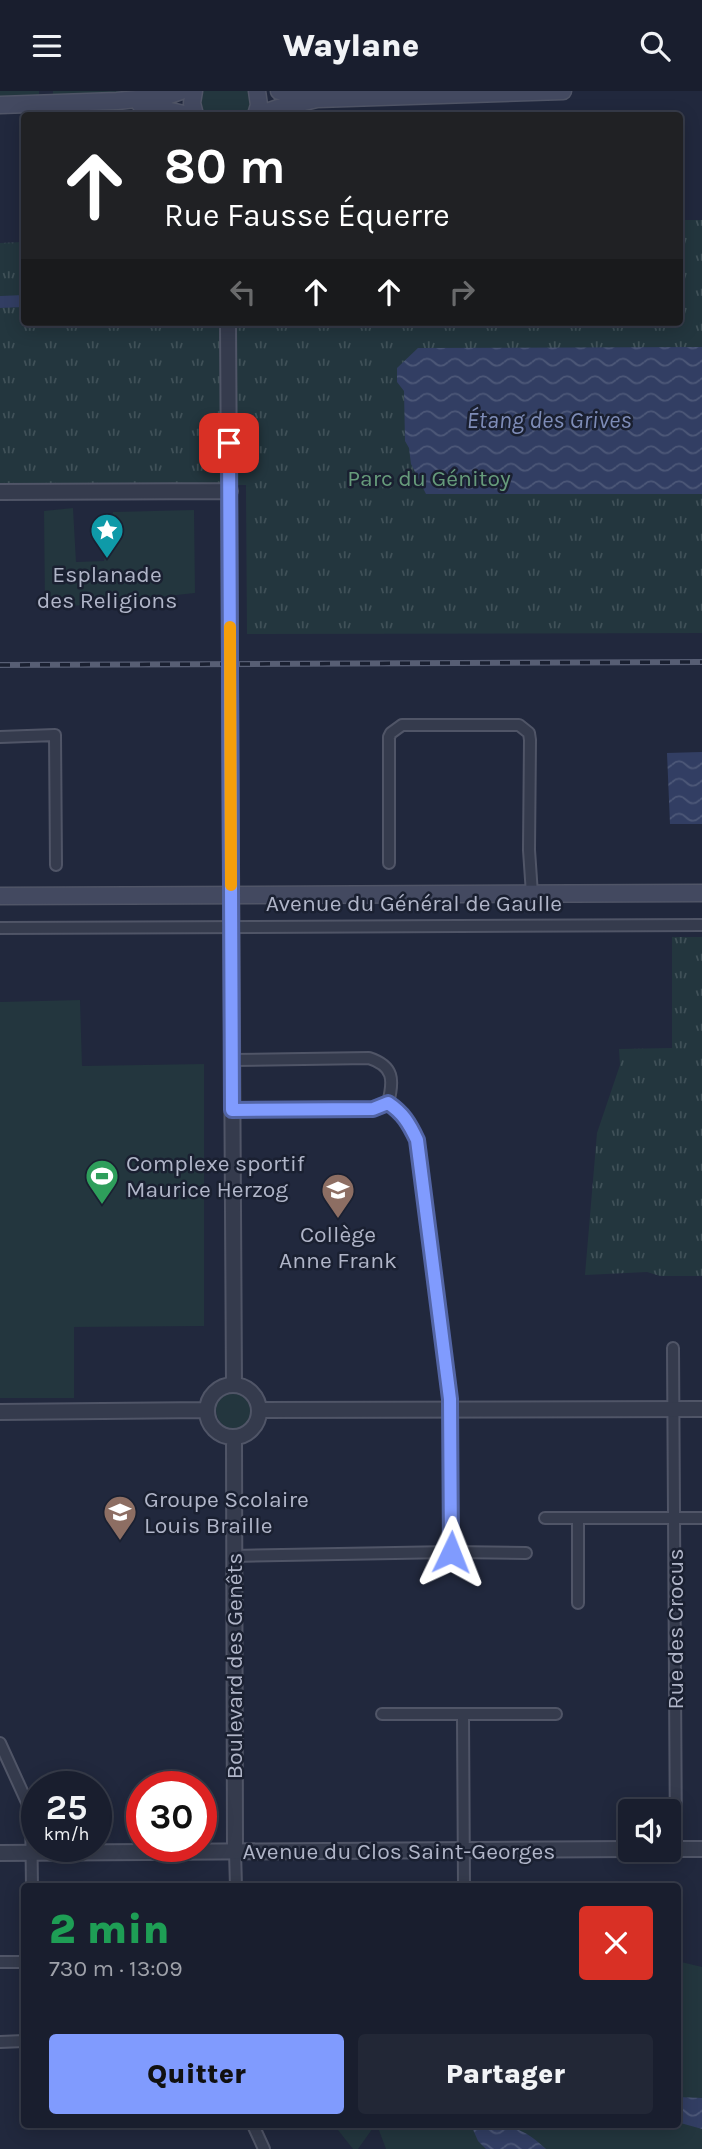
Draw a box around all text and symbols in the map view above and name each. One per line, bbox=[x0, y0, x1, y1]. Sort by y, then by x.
icon: menu bbox=[28, 27, 66, 65]
text: Waylane bbox=[283, 27, 419, 64]
icon: search bbox=[636, 27, 674, 65]
text: 80 m bbox=[164, 138, 286, 195]
icon: ahead bbox=[49, 140, 140, 231]
text: Rue Fausse Équerre bbox=[164, 197, 450, 234]
icon: left bbox=[224, 273, 262, 311]
icon: ahead bbox=[297, 273, 335, 311]
icon: ahead bbox=[370, 273, 408, 311]
icon: right bbox=[443, 273, 481, 311]
water label: Étang des Grives bbox=[466, 406, 632, 434]
pin bbox=[199, 413, 259, 473]
icon: arrive bbox=[210, 424, 248, 462]
park label: Parc du Génitoy bbox=[347, 465, 511, 492]
place icon: Esplanade des Religions bbox=[88, 511, 126, 560]
place label: Esplanade des Religions bbox=[37, 561, 177, 614]
street label: Avenue du Général de Gaulle bbox=[266, 890, 562, 917]
place label: Complexe sportif Maurice Herzog bbox=[126, 1150, 305, 1203]
sports icon: Complexe sportif Maurice Herzog bbox=[83, 1157, 121, 1206]
school or university icon: Collège Anne Frank bbox=[319, 1171, 357, 1220]
place label: Collège Anne Frank bbox=[279, 1221, 397, 1274]
place label: Groupe Scolaire Louis Braille bbox=[144, 1486, 309, 1539]
school or university icon: Groupe Scolaire Louis Braille bbox=[101, 1493, 139, 1542]
position arrow bbox=[414, 1515, 488, 1589]
street label: Rue des Crocus bbox=[662, 1548, 689, 1710]
street label: Boulevard des Genêts bbox=[221, 1553, 248, 1779]
speed limit sign: 30 bbox=[126, 1771, 217, 1862]
text: 25 bbox=[46, 1787, 87, 1828]
map controls bbox=[618, 1799, 681, 1862]
button: sound bbox=[618, 1799, 681, 1862]
text: km/h bbox=[44, 1823, 89, 1845]
street label: Avenue du Clos Saint-Georges bbox=[243, 1838, 555, 1865]
text: 2 min bbox=[49, 1904, 169, 1954]
button: close bbox=[579, 1906, 653, 1980]
text: 730 m · 13:09 bbox=[49, 1955, 183, 1982]
button: Quitter bbox=[49, 2034, 344, 2114]
button: Partager bbox=[358, 2034, 653, 2114]

